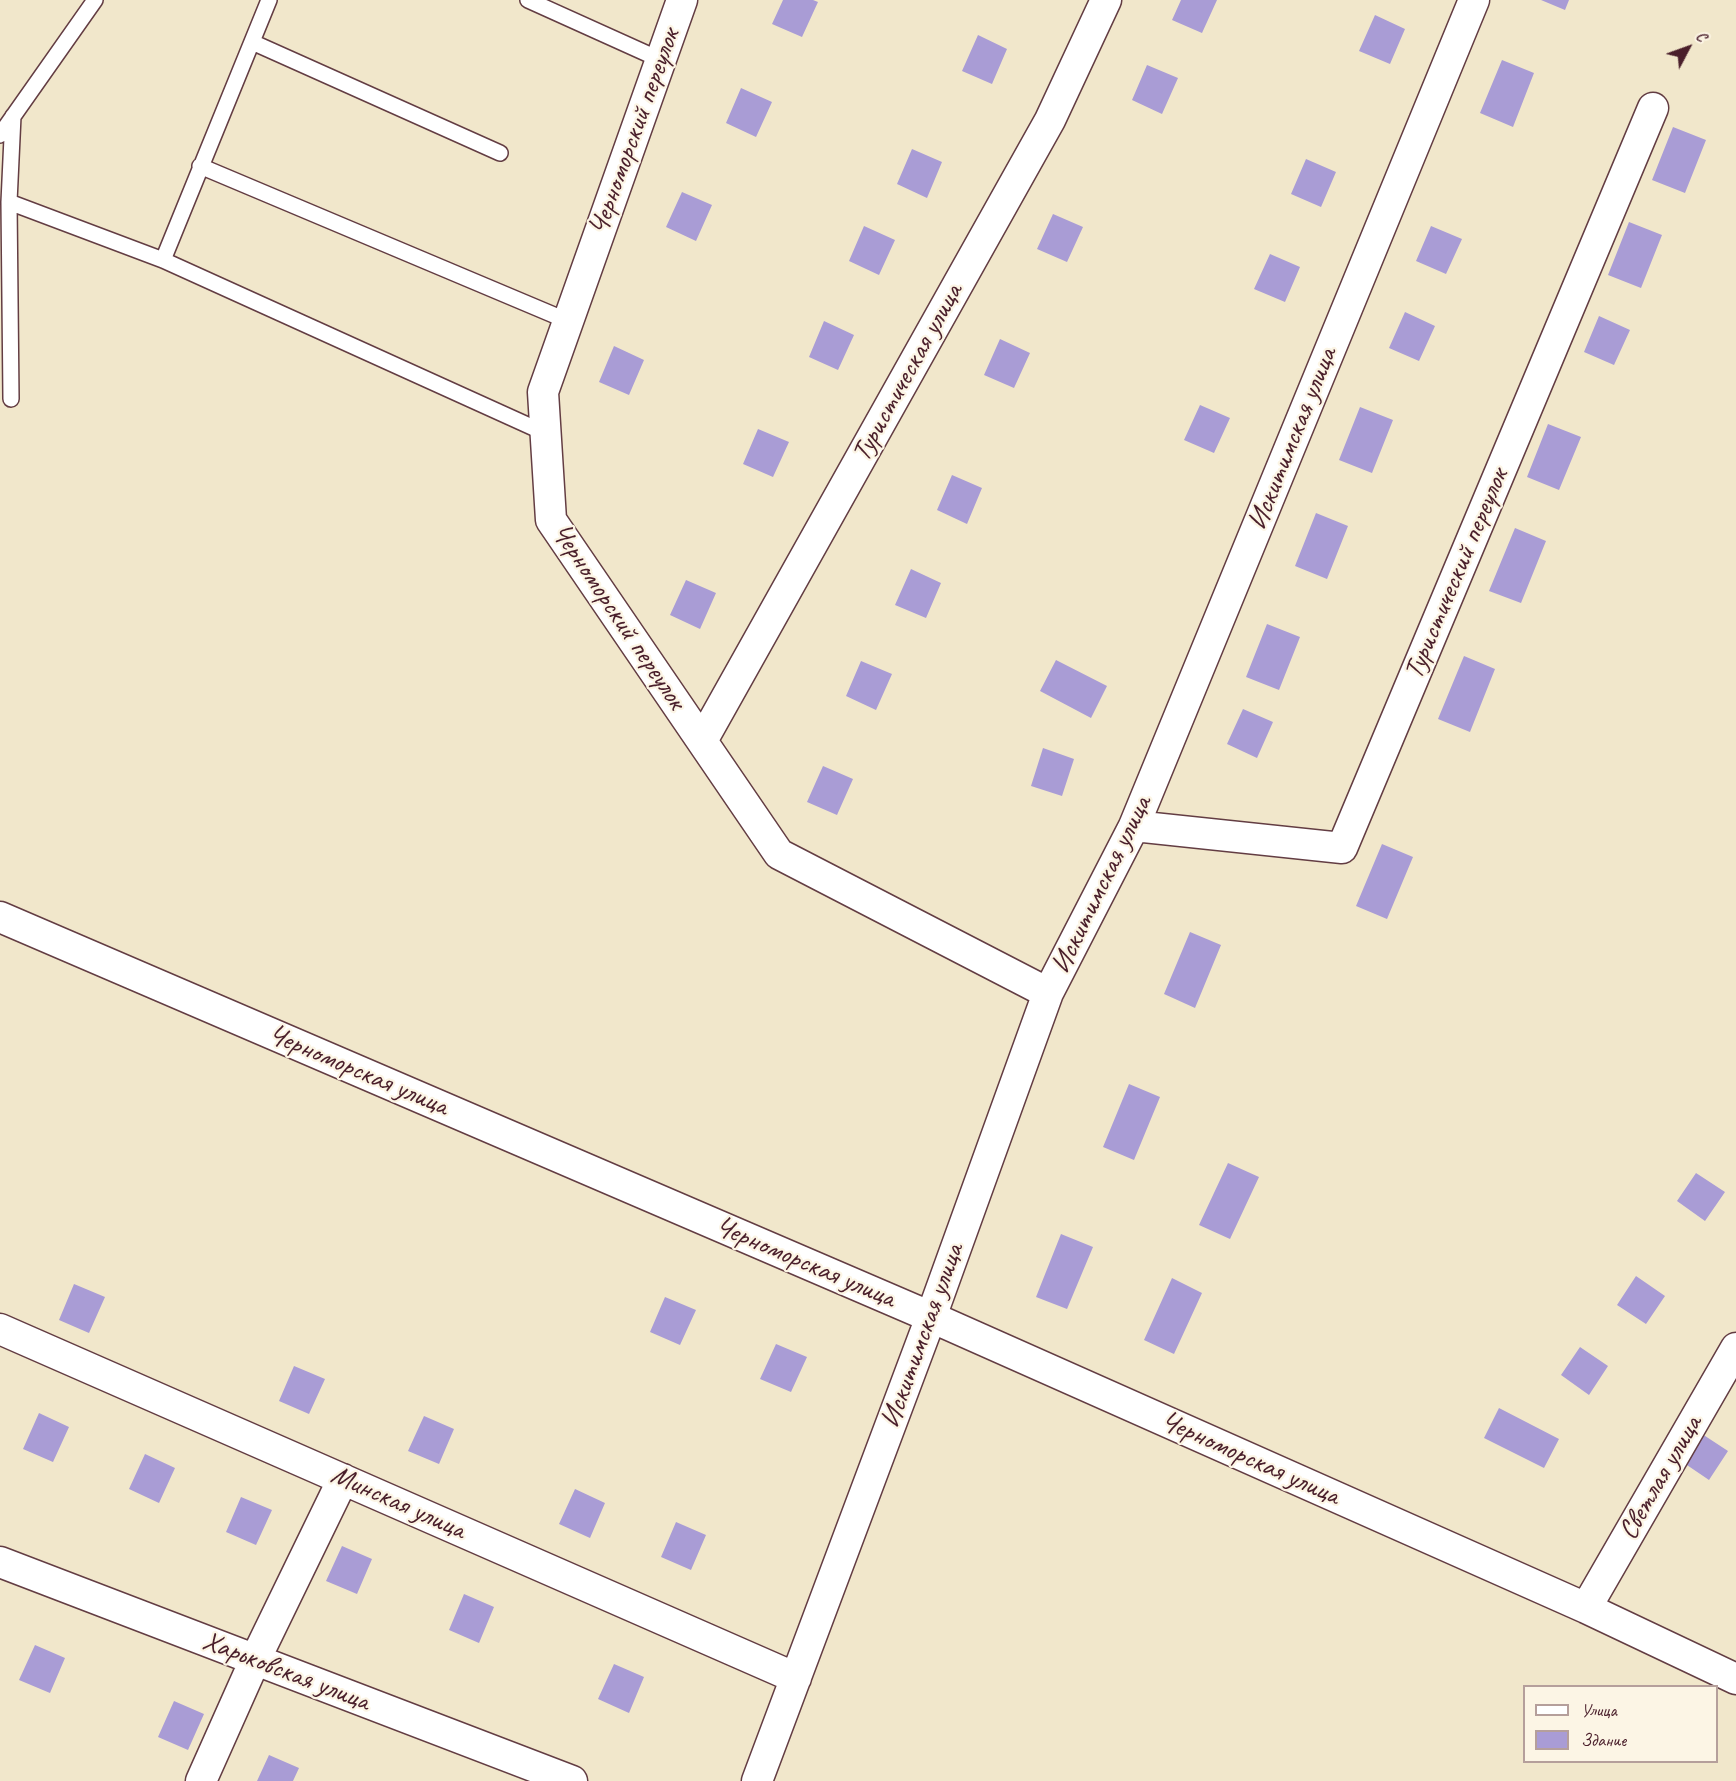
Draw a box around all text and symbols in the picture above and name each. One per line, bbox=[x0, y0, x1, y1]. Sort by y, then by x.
north arrow bbox=[1658, 18, 1718, 78]
street label: Черноморский переулок bbox=[582, 24, 688, 240]
text: С bbox=[1691, 27, 1712, 46]
street label: Туристическая улица bbox=[845, 278, 971, 468]
street label: Искитимская улица bbox=[1241, 343, 1345, 535]
street label: Туристический переулок bbox=[1398, 464, 1516, 684]
street label: Черноморский переулок bbox=[543, 518, 693, 716]
street label: Искитимская улица bbox=[1045, 791, 1159, 979]
street label: Черноморская улица bbox=[263, 1018, 453, 1124]
street label: Черноморская улица bbox=[710, 1210, 900, 1316]
street label: Искитимская улица bbox=[874, 1239, 972, 1433]
street label: Черноморская улица bbox=[1155, 1405, 1345, 1513]
street label: Светлая улица bbox=[1612, 1410, 1710, 1546]
street label: Минская улица bbox=[326, 1459, 470, 1547]
street label: Харьковская улица bbox=[198, 1625, 374, 1719]
legend bbox=[1523, 1685, 1718, 1763]
text: Улица bbox=[1581, 1699, 1617, 1721]
text: Здание bbox=[1581, 1729, 1626, 1751]

